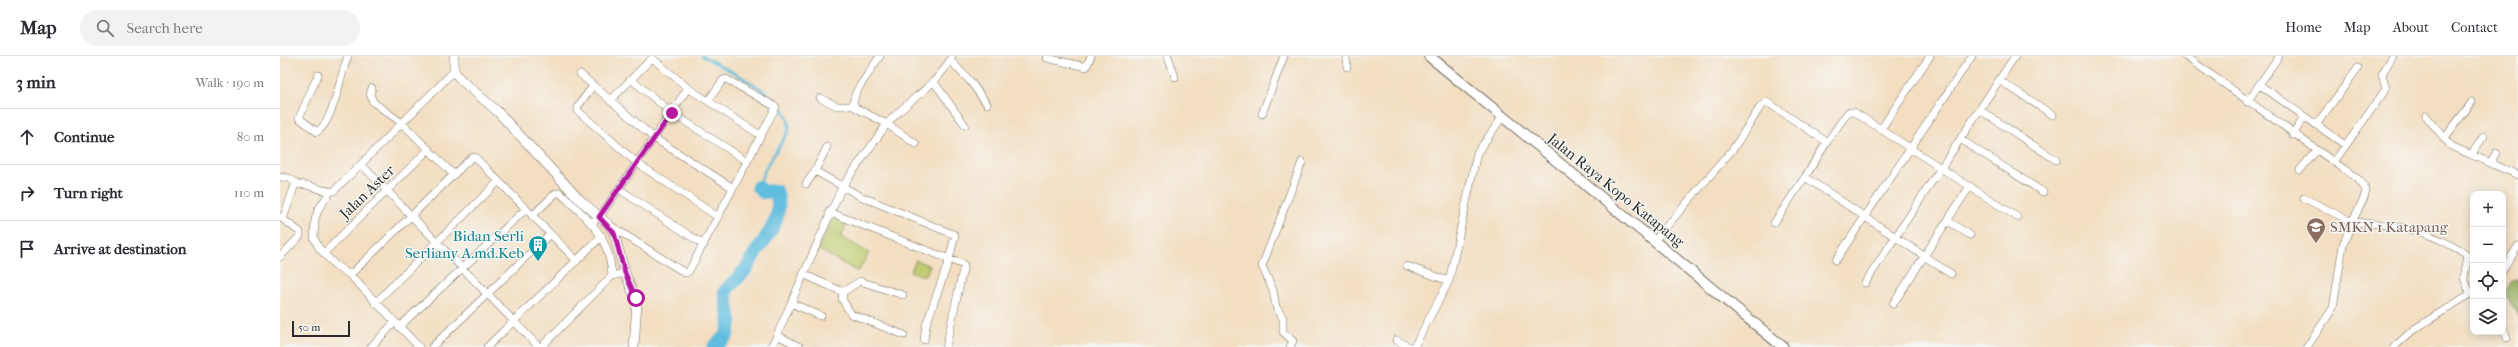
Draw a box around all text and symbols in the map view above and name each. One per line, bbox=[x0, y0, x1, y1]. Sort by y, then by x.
search box bbox=[80, 10, 360, 46]
text: Map bbox=[20, 17, 56, 39]
icon: search bbox=[94, 17, 116, 39]
text: Search here bbox=[126, 19, 203, 37]
text: Home bbox=[2285, 19, 2322, 36]
text: Map bbox=[2344, 19, 2371, 36]
text: About bbox=[2393, 19, 2429, 36]
text: Contact bbox=[2451, 19, 2498, 36]
text: 3 min bbox=[16, 72, 56, 92]
text: Walk · 190 m bbox=[195, 75, 264, 90]
route end bbox=[663, 104, 681, 122]
icon: ahead bbox=[16, 126, 38, 148]
text: Continue bbox=[54, 128, 114, 146]
text: 80 m bbox=[237, 129, 264, 144]
street label: Jalan Raya Kopo Katapang bbox=[1543, 129, 1689, 251]
street label: Jalan Aster bbox=[335, 161, 399, 223]
icon: right bbox=[16, 182, 38, 204]
text: Turn right bbox=[54, 184, 123, 202]
text: 110 m bbox=[234, 185, 264, 200]
map controls bbox=[2470, 191, 2506, 335]
button: + bbox=[2470, 191, 2506, 227]
school or university icon: SMKN 1 Katapang bbox=[2305, 216, 2327, 244]
place label: SMKN 1 Katapang bbox=[2330, 218, 2449, 236]
place label: Bidan Serli Serliany A.md.Keb bbox=[405, 227, 525, 262]
button: − bbox=[2470, 227, 2506, 263]
building icon: Bidan Serli Serliany A.md.Keb bbox=[527, 234, 549, 262]
icon: arrive bbox=[16, 238, 38, 260]
text: Arrive at destination bbox=[54, 240, 186, 258]
button: locate bbox=[2470, 263, 2506, 299]
route start bbox=[627, 289, 645, 307]
button: layers bbox=[2470, 299, 2506, 335]
scale bar bbox=[292, 319, 350, 338]
text: 50 m bbox=[298, 321, 320, 334]

